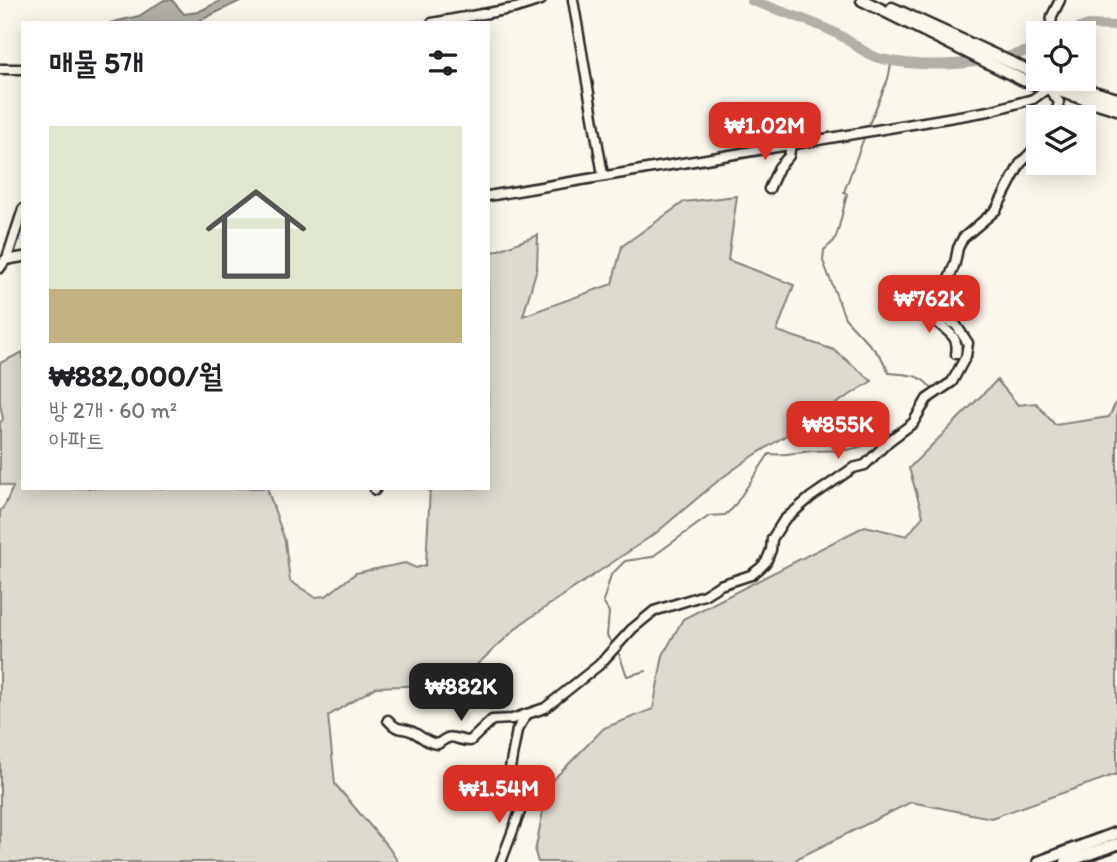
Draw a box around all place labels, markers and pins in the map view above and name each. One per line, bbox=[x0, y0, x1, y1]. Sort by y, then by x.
pin: ₩1.02M bbox=[708, 102, 822, 162]
pin: ₩762K bbox=[880, 276, 978, 335]
pin: ₩855K bbox=[789, 402, 887, 461]
pin: ₩882K bbox=[412, 664, 510, 723]
pin: ₩1.54M bbox=[442, 766, 556, 825]

